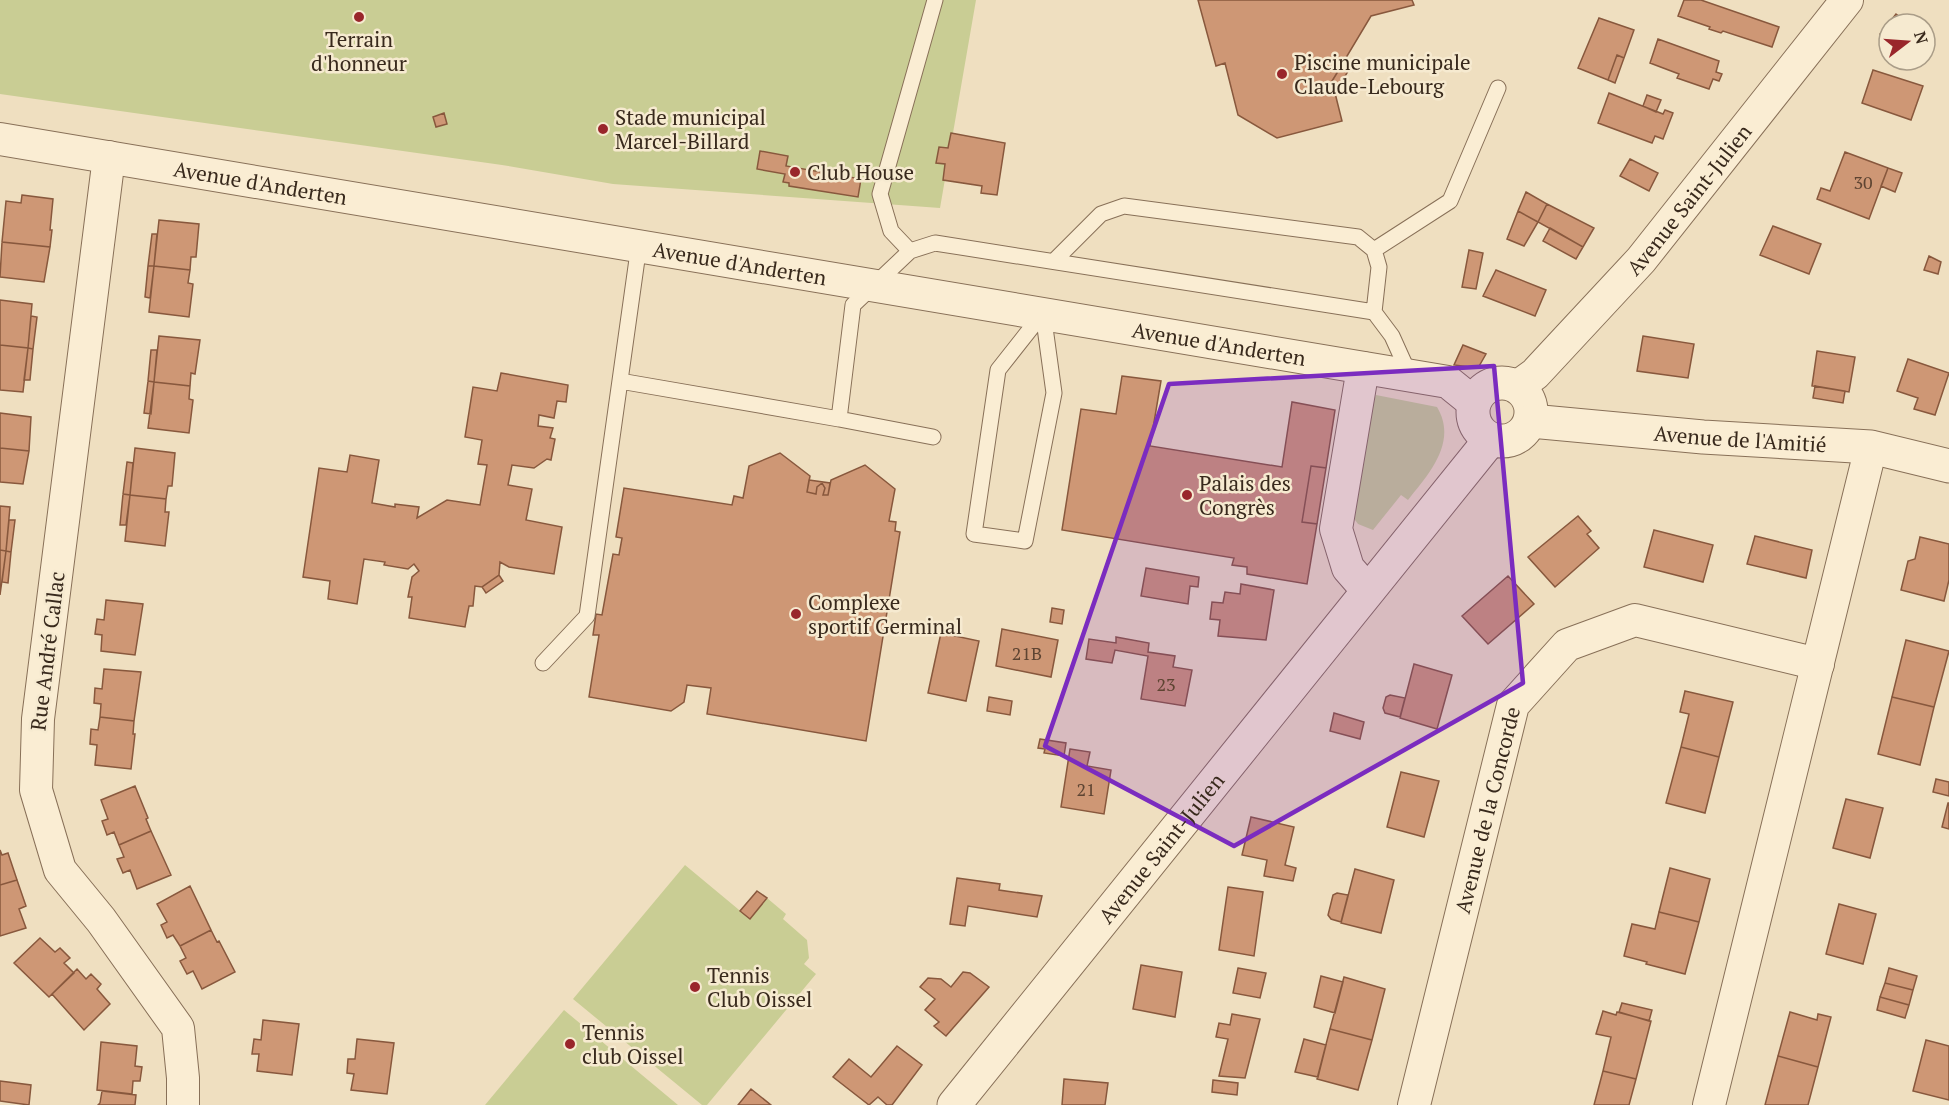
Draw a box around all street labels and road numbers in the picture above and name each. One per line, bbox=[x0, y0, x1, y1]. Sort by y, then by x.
street label: Avenue Saint-Julien bbox=[1620, 118, 1758, 281]
street label: Avenue d'Anderten bbox=[171, 154, 350, 211]
street label: Avenue d'Anderten bbox=[651, 235, 829, 292]
street label: Avenue d'Anderten bbox=[1130, 315, 1308, 372]
street label: Avenue de l'Amitié bbox=[1653, 418, 1827, 458]
street label: Rue André Callac bbox=[23, 570, 71, 732]
street label: Avenue de la Concorde bbox=[1448, 704, 1526, 916]
street label: Avenue Saint-Julien bbox=[1092, 767, 1231, 929]

